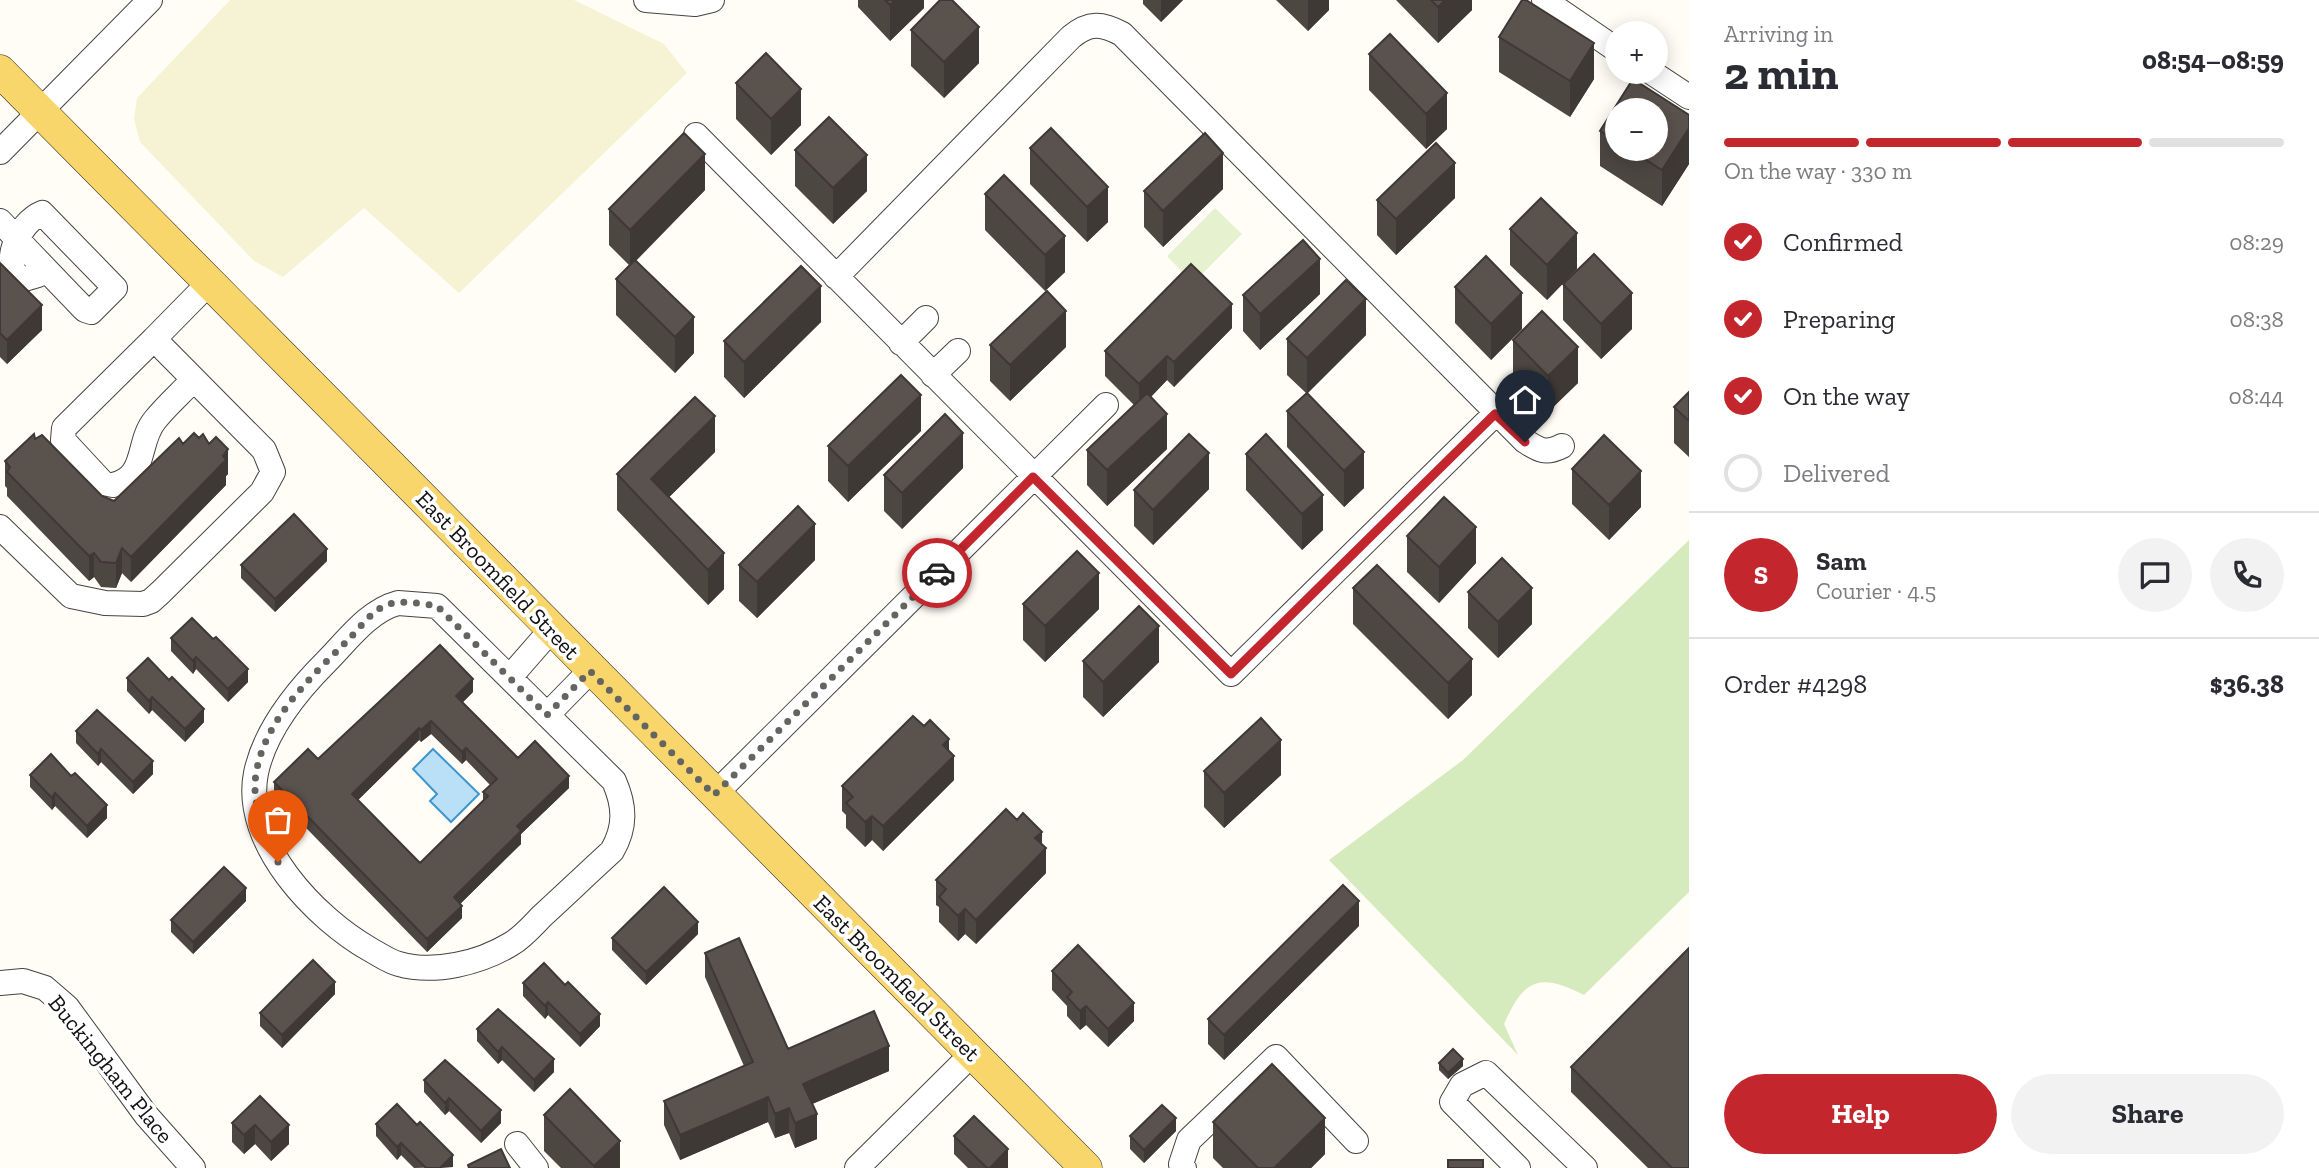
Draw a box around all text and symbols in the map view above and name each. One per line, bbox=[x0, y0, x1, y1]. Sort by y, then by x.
text: Arriving in bbox=[1724, 20, 1833, 48]
map controls bbox=[1605, 21, 1668, 161]
button: + bbox=[1605, 21, 1668, 84]
text: 08:54–08:59 bbox=[2142, 44, 2284, 76]
text: 2 min bbox=[1724, 46, 1839, 101]
button: − bbox=[1605, 98, 1668, 161]
text: On the way · 330 m bbox=[1724, 157, 1912, 185]
icon: check bbox=[1724, 223, 1762, 261]
text: Confirmed bbox=[1783, 226, 1903, 258]
text: 08:29 bbox=[2229, 228, 2284, 256]
icon: check bbox=[1724, 300, 1762, 338]
text: Preparing bbox=[1783, 303, 1895, 335]
text: 08:38 bbox=[2230, 305, 2284, 333]
pin bbox=[1495, 370, 1555, 442]
icon: check bbox=[1724, 377, 1762, 415]
text: On the way bbox=[1783, 380, 1910, 412]
icon: home bbox=[1506, 381, 1544, 419]
text: 08:44 bbox=[2228, 382, 2284, 410]
text: Delivered bbox=[1783, 457, 1890, 489]
street label: East Broomfield Street bbox=[410, 485, 586, 666]
courier bbox=[902, 538, 972, 608]
button: chat bbox=[2118, 538, 2192, 612]
button: phone bbox=[2210, 538, 2284, 612]
text: Sam bbox=[1816, 545, 1866, 577]
icon: car bbox=[918, 554, 956, 592]
text: S bbox=[1754, 559, 1768, 591]
text: Courier · 4.5 bbox=[1816, 577, 1936, 605]
text: Order #4298 bbox=[1724, 668, 1867, 700]
text: $36.38 bbox=[2210, 668, 2284, 700]
pin bbox=[248, 790, 308, 862]
icon: bag bbox=[259, 801, 297, 839]
street label: East Broomfield Street bbox=[808, 889, 986, 1067]
street label: Buckingham Place bbox=[43, 989, 179, 1149]
button: Help bbox=[1724, 1074, 1997, 1154]
button: Share bbox=[2011, 1074, 2284, 1154]

